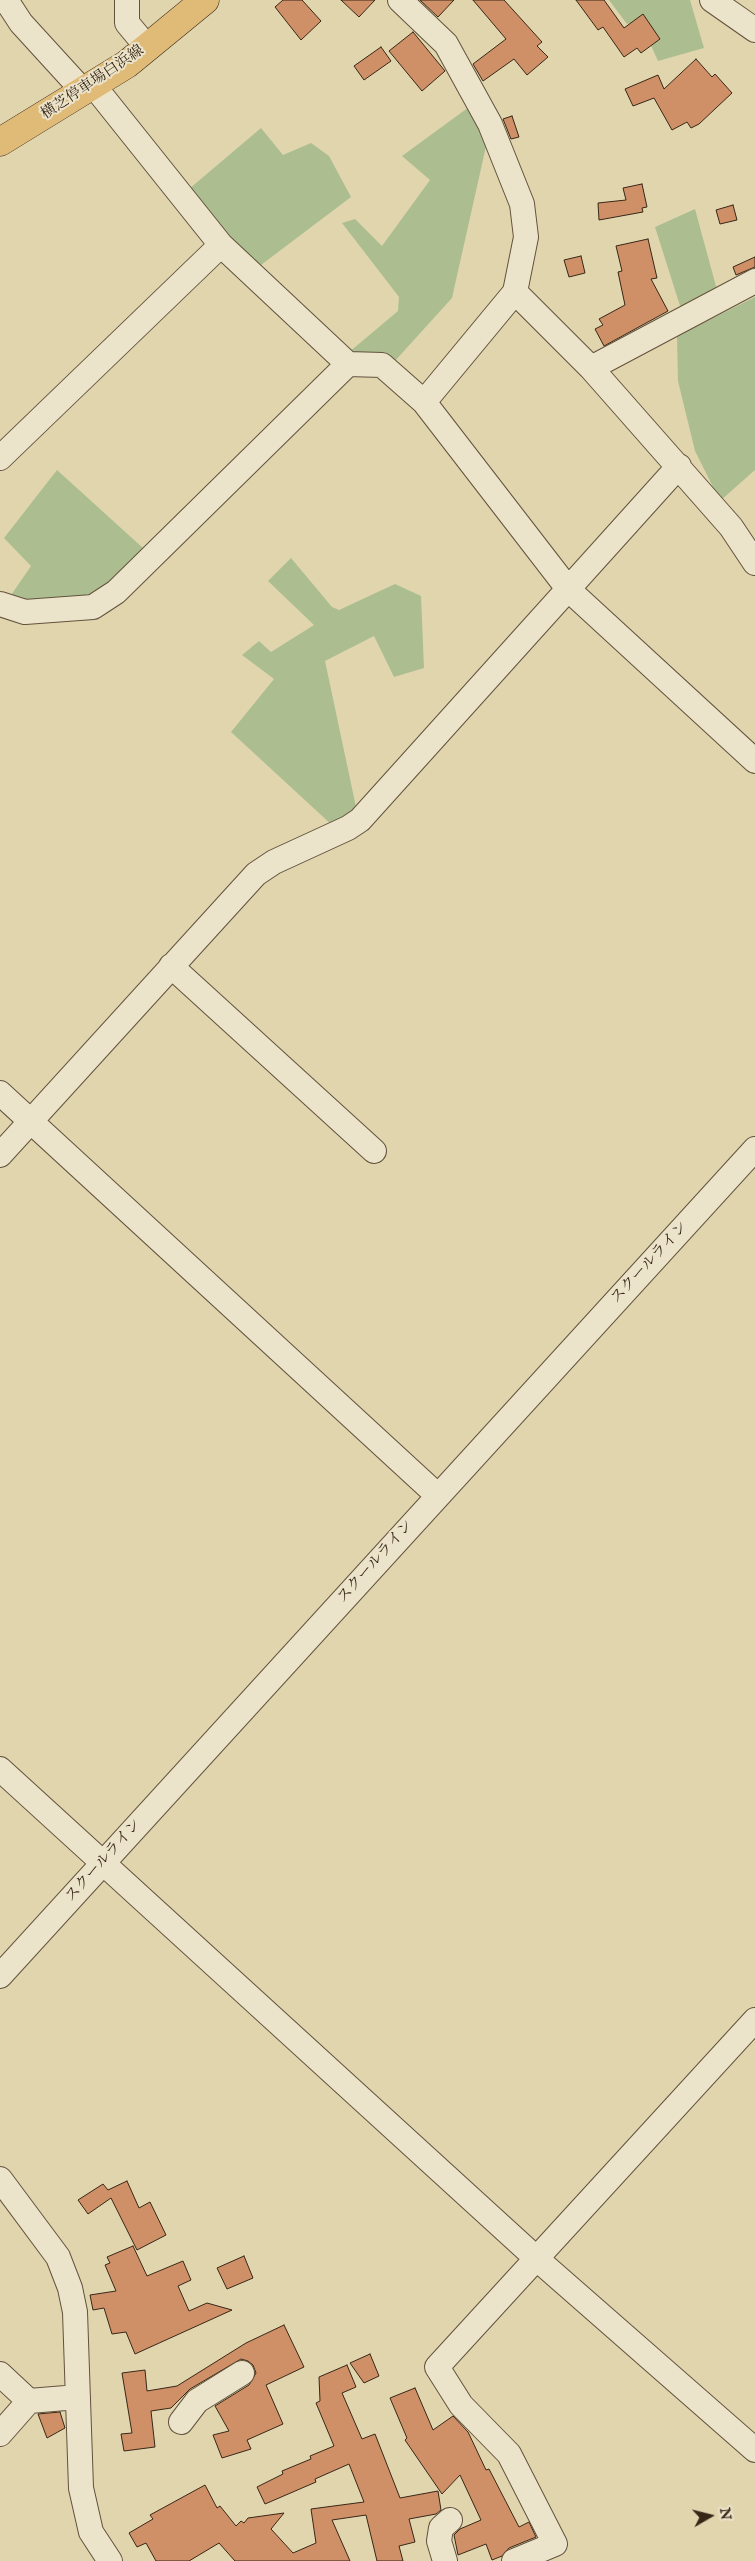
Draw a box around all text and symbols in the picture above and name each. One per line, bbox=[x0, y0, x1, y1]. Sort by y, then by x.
street label: 横芝停車場白浜線 bbox=[38, 42, 148, 124]
street label: スクールライン bbox=[608, 1218, 692, 1308]
street label: スクールライン bbox=[334, 1517, 418, 1607]
street label: スクールライン bbox=[62, 1816, 146, 1906]
north arrow bbox=[685, 2491, 735, 2541]
text: N bbox=[715, 2507, 735, 2521]

